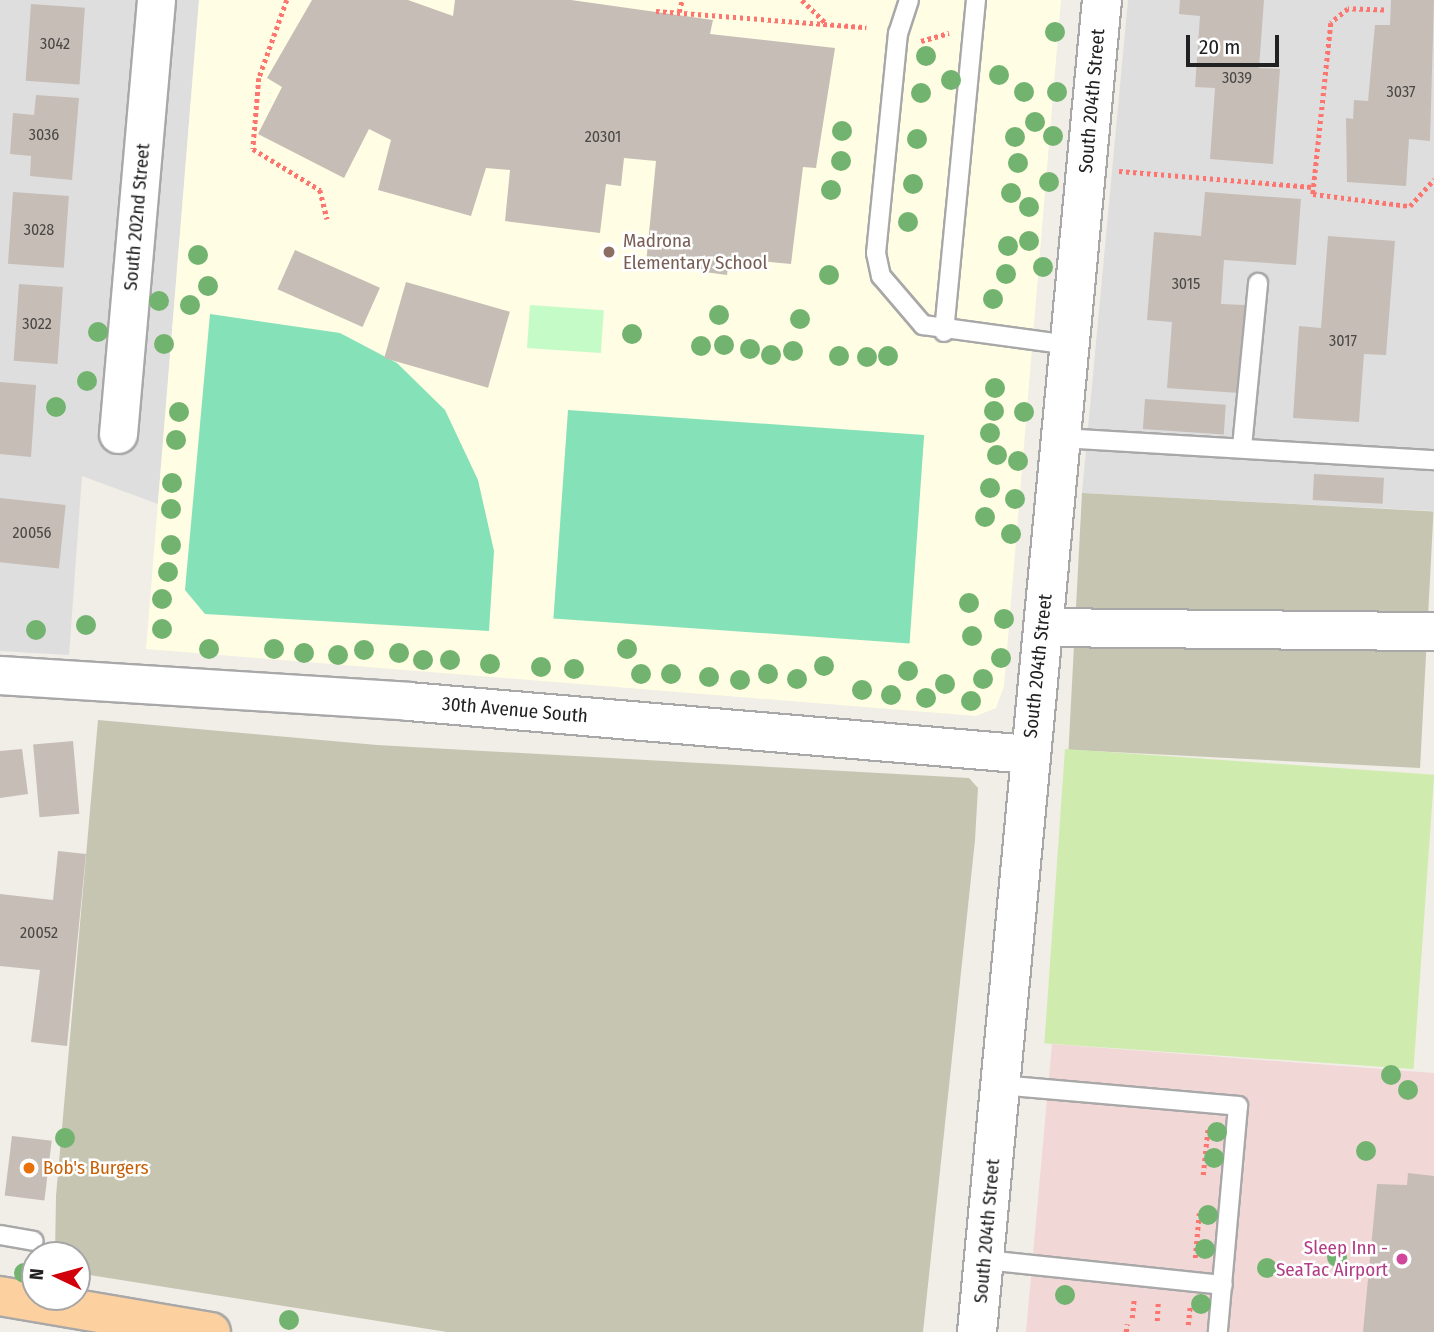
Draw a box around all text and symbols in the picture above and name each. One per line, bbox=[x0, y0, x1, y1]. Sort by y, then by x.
scale bar bbox=[1189, 21, 1282, 65]
street label: South 204th Street bbox=[1074, 28, 1110, 174]
house number: 3042 bbox=[40, 34, 70, 54]
text: 20 m bbox=[1199, 34, 1240, 60]
house number: 3039 bbox=[1222, 68, 1252, 88]
house number: 3037 bbox=[1386, 82, 1416, 102]
house number: 3036 bbox=[29, 125, 59, 145]
house number: 20301 bbox=[585, 127, 621, 147]
street label: South 202nd Street bbox=[119, 142, 155, 292]
house number: 3028 bbox=[24, 220, 54, 240]
place label: Madrona Elementary School bbox=[623, 230, 768, 274]
marker: Madrona Elementary School bbox=[601, 244, 617, 260]
house number: 3015 bbox=[1172, 274, 1200, 294]
house number: 3022 bbox=[22, 314, 52, 334]
house number: 3017 bbox=[1329, 331, 1357, 351]
house number: 20056 bbox=[12, 523, 52, 543]
street label: South 204th Street bbox=[1019, 593, 1057, 739]
street label: 30th Avenue South bbox=[441, 692, 589, 728]
house number: 20052 bbox=[20, 923, 58, 943]
place label: Bob's Burgers bbox=[43, 1157, 149, 1179]
street label: South 204th Street bbox=[969, 1158, 1005, 1304]
marker: Bob's Burgers bbox=[21, 1160, 37, 1176]
place label: Sleep Inn - SeaTac Airport bbox=[1276, 1237, 1388, 1281]
north arrow bbox=[21, 1241, 91, 1311]
marker: Sleep Inn - SeaTac Airport bbox=[1394, 1251, 1410, 1267]
text: N bbox=[25, 1268, 49, 1281]

